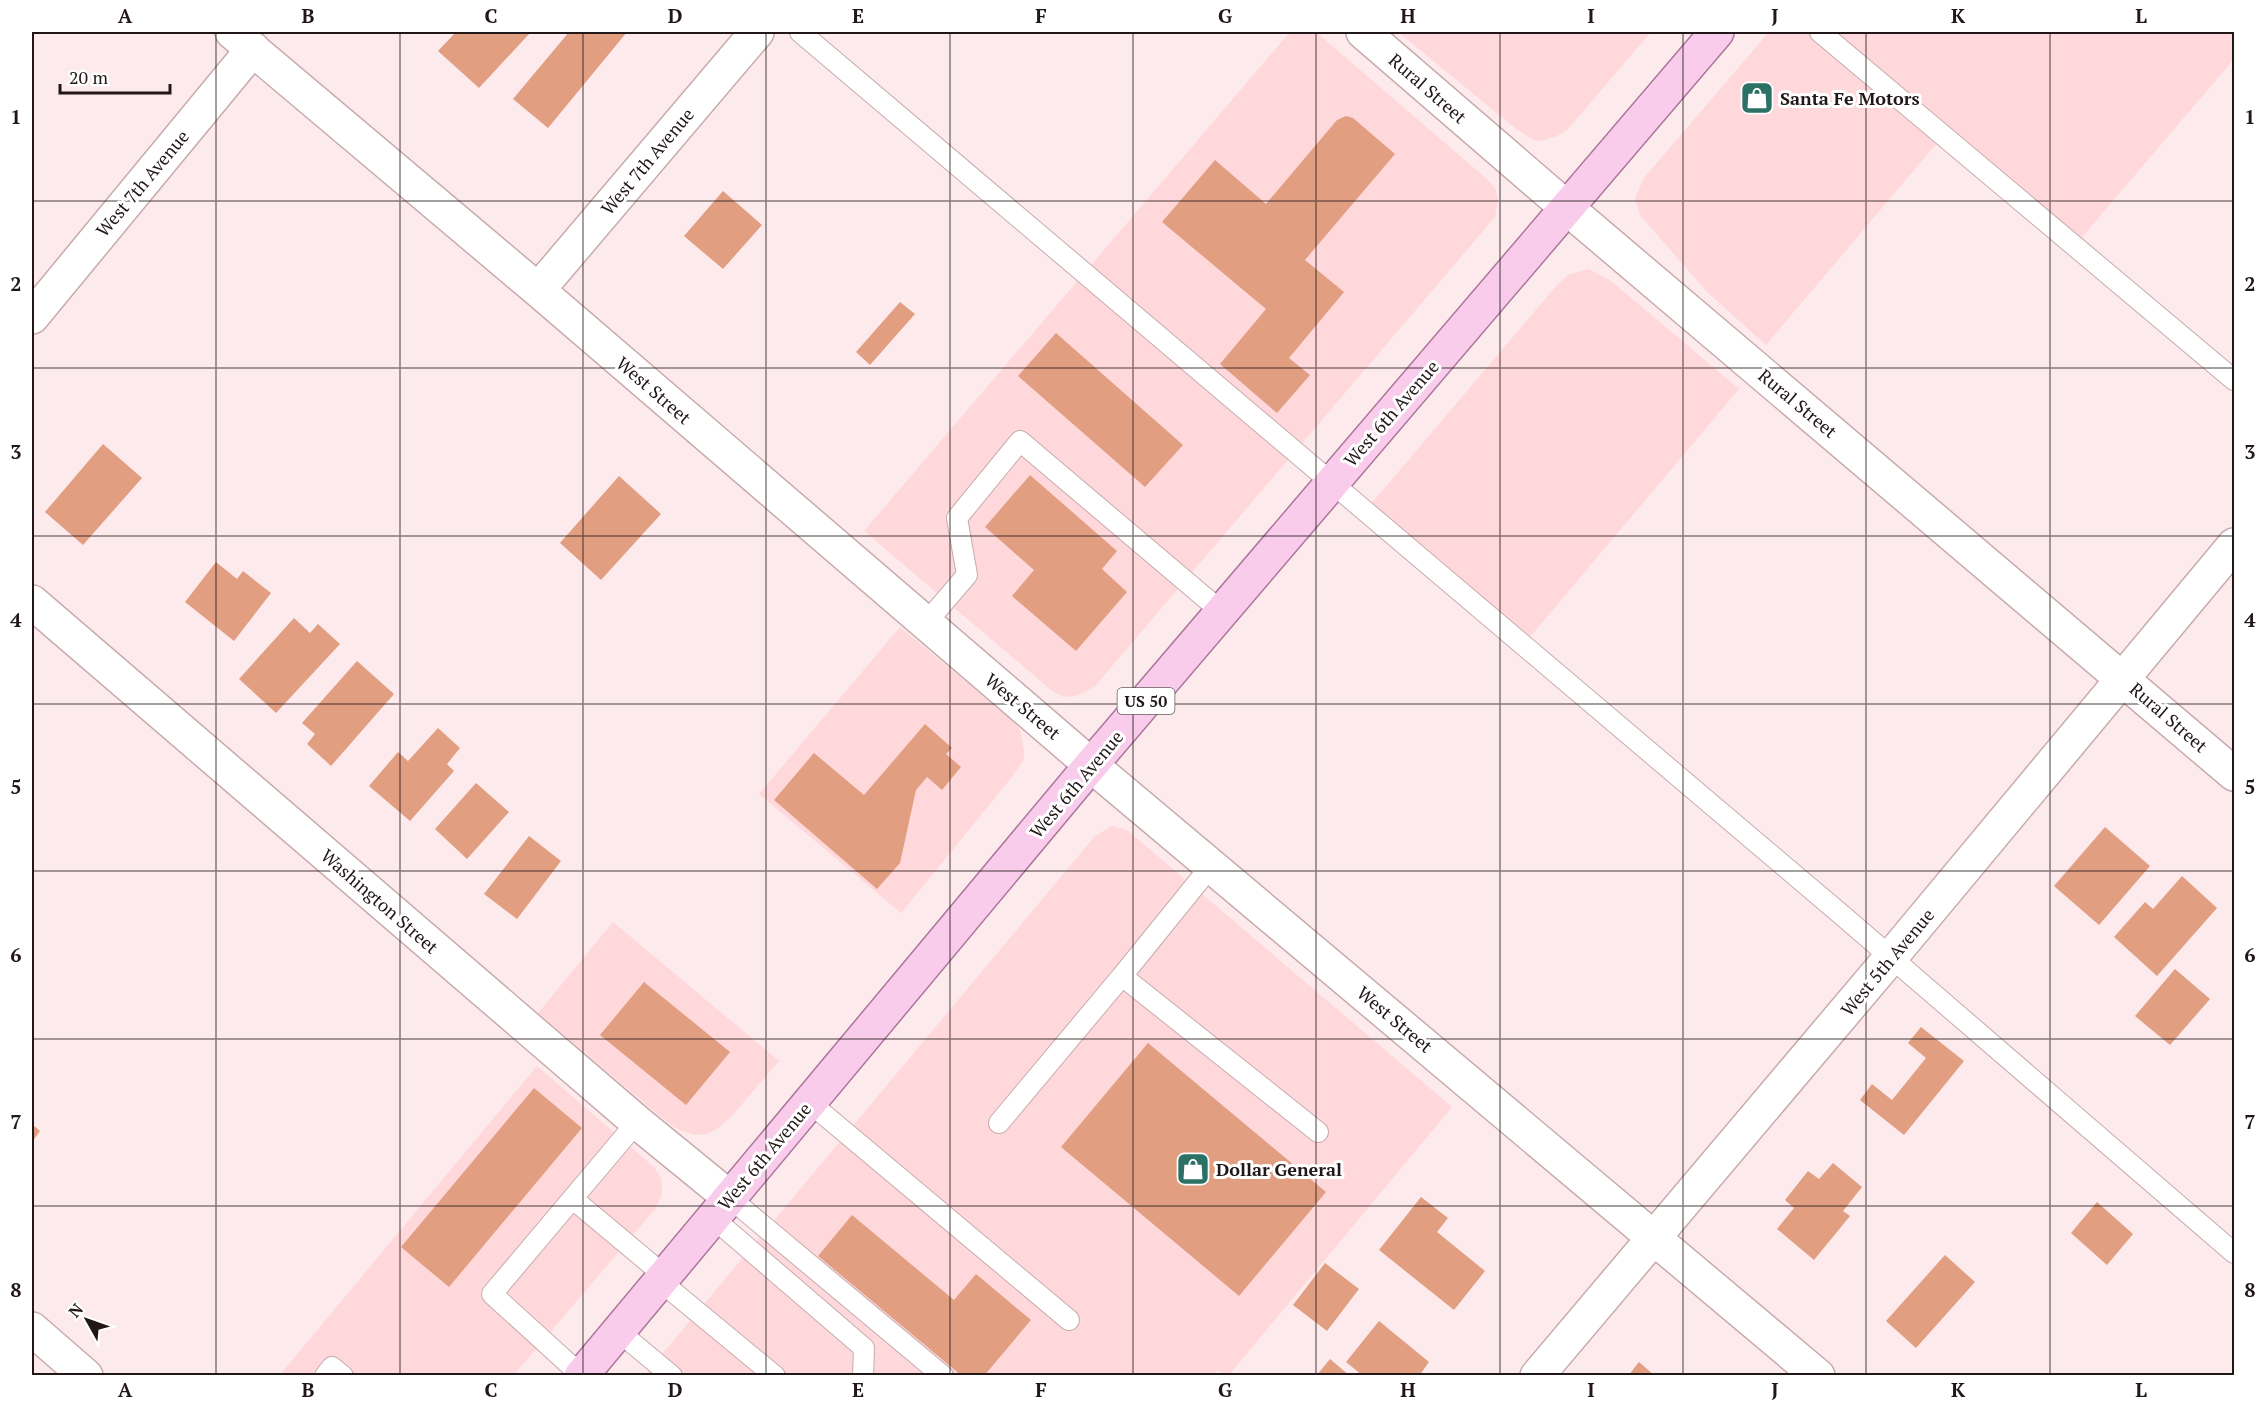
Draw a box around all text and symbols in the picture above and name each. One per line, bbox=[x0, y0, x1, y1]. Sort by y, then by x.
text: A bbox=[118, 2, 133, 29]
text: B bbox=[302, 2, 315, 29]
text: C bbox=[484, 2, 498, 29]
text: D bbox=[668, 2, 682, 29]
text: E bbox=[852, 2, 864, 29]
text: F bbox=[1035, 2, 1047, 29]
text: G bbox=[1218, 2, 1232, 29]
text: H bbox=[1400, 2, 1416, 29]
text: I bbox=[1587, 2, 1595, 29]
text: J bbox=[1771, 2, 1779, 29]
text: K bbox=[1951, 2, 1966, 29]
text: L bbox=[2135, 2, 2147, 29]
street label: Rural Street bbox=[1384, 48, 1472, 129]
scale bar bbox=[60, 57, 170, 95]
text: 20 m bbox=[69, 65, 109, 89]
shop icon: Santa Fe Motors bbox=[1739, 80, 1775, 116]
place label: Santa Fe Motors bbox=[1780, 86, 1920, 110]
text: 1 bbox=[10, 103, 22, 130]
street label: West 7th Avenue bbox=[595, 103, 699, 219]
text: 1 bbox=[2244, 103, 2256, 130]
street label: West 7th Avenue bbox=[90, 125, 194, 241]
text: 2 bbox=[10, 270, 22, 297]
text: 2 bbox=[2244, 270, 2256, 297]
street label: West Street bbox=[612, 351, 697, 429]
street label: West 6th Avenue bbox=[1338, 355, 1444, 471]
street label: Rural Street bbox=[1754, 363, 1843, 443]
text: 3 bbox=[10, 438, 22, 465]
text: 3 bbox=[2244, 438, 2256, 465]
text: 4 bbox=[10, 606, 22, 633]
text: 4 bbox=[2244, 606, 2256, 633]
street label: West Street bbox=[980, 667, 1066, 745]
street label: Rural Street bbox=[2125, 677, 2213, 758]
road number: US 50 bbox=[1118, 688, 1174, 714]
street label: West 6th Avenue bbox=[1024, 725, 1128, 843]
text: 5 bbox=[10, 773, 22, 800]
text: 5 bbox=[2244, 773, 2256, 800]
street label: Washington Street bbox=[316, 843, 444, 959]
street label: West 5th Avenue bbox=[1835, 903, 1939, 1021]
text: 6 bbox=[10, 941, 22, 968]
text: 6 bbox=[2244, 941, 2256, 968]
street label: West Street bbox=[1352, 980, 1438, 1058]
street label: West 6th Avenue bbox=[712, 1097, 816, 1215]
text: 7 bbox=[10, 1108, 22, 1135]
text: 7 bbox=[2244, 1108, 2256, 1135]
shop icon: Dollar General bbox=[1175, 1151, 1211, 1187]
place label: Dollar General bbox=[1216, 1157, 1342, 1181]
text: 8 bbox=[10, 1276, 22, 1303]
text: 8 bbox=[2244, 1276, 2256, 1303]
north arrow bbox=[57, 1290, 117, 1350]
text: N bbox=[63, 1299, 88, 1322]
text: A bbox=[118, 1376, 133, 1403]
text: B bbox=[302, 1376, 315, 1403]
text: C bbox=[484, 1376, 498, 1403]
text: D bbox=[668, 1376, 682, 1403]
text: E bbox=[852, 1376, 864, 1403]
text: F bbox=[1035, 1376, 1047, 1403]
text: G bbox=[1218, 1376, 1232, 1403]
text: H bbox=[1400, 1376, 1416, 1403]
text: I bbox=[1587, 1376, 1595, 1403]
text: J bbox=[1771, 1376, 1779, 1403]
text: K bbox=[1951, 1376, 1966, 1403]
text: L bbox=[2135, 1376, 2147, 1403]

